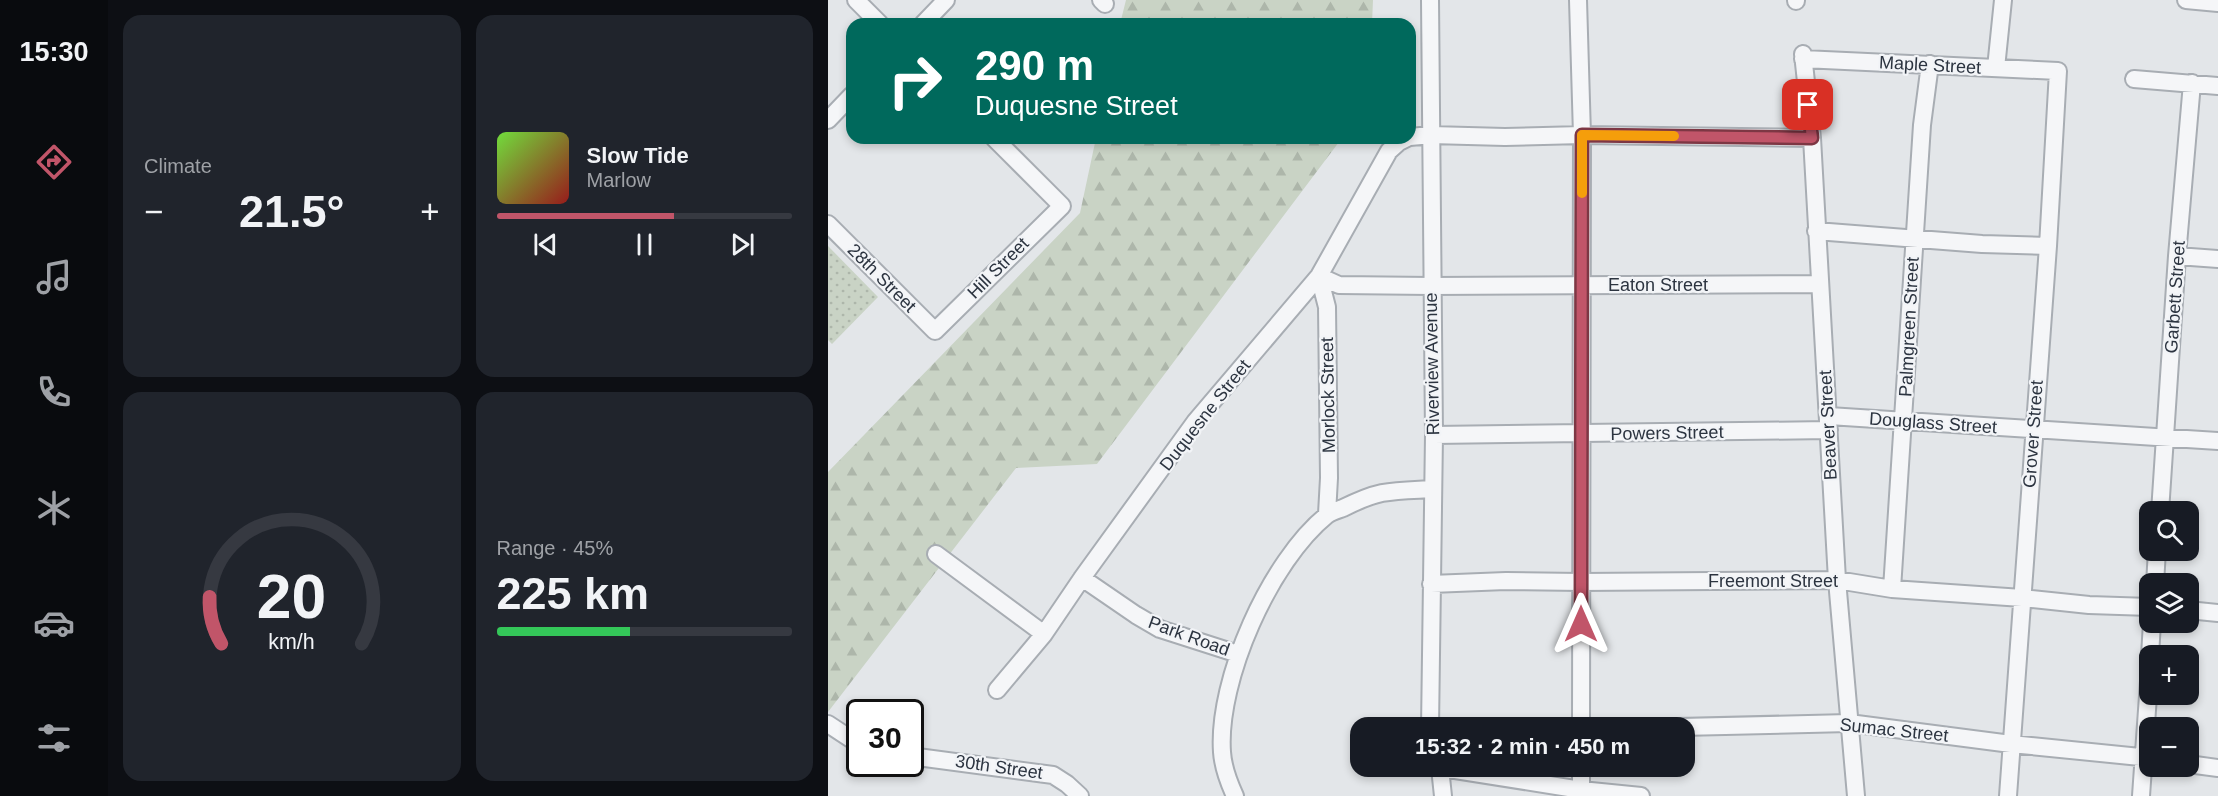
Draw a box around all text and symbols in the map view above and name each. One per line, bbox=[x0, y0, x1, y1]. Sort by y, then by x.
text: 15:30 bbox=[19, 37, 89, 67]
icon: right bbox=[876, 42, 954, 120]
text: 290 m bbox=[975, 42, 1094, 89]
street label: Maple Street bbox=[1879, 52, 1981, 78]
pin bbox=[1782, 79, 1833, 130]
icon: arrive bbox=[1791, 88, 1824, 121]
text: Duquesne Street bbox=[975, 91, 1178, 121]
icon: directions bbox=[33, 141, 75, 183]
text: Slow Tide bbox=[587, 143, 689, 168]
text: Climate bbox=[144, 155, 212, 177]
text: Marlow bbox=[587, 169, 651, 191]
text: 21.5° bbox=[239, 186, 345, 237]
text: − bbox=[144, 193, 163, 230]
text: + bbox=[420, 193, 440, 230]
icon: previous bbox=[529, 228, 562, 261]
icon: pause bbox=[628, 228, 661, 261]
icon: next bbox=[726, 228, 759, 261]
street label: Hill Street bbox=[963, 233, 1033, 303]
street label: 28th Street bbox=[844, 240, 920, 316]
street label: Garbett Street bbox=[2161, 240, 2189, 354]
icon: music bbox=[33, 256, 75, 298]
street label: Palmgreen Street bbox=[1895, 257, 1923, 397]
street label: Eaton Street bbox=[1608, 275, 1708, 295]
street label: Riverview Avenue bbox=[1421, 292, 1443, 436]
street label: Morlock Street bbox=[1317, 337, 1339, 453]
street label: Duquesne Street bbox=[1156, 356, 1254, 474]
street label: Beaver Street bbox=[1815, 370, 1841, 480]
icon: phone bbox=[33, 371, 75, 413]
street label: Grover Street bbox=[2019, 379, 2047, 489]
street label: Douglass Street bbox=[1868, 409, 1998, 437]
street label: Powers Street bbox=[1610, 422, 1724, 444]
icon: climate bbox=[33, 487, 75, 529]
map controls bbox=[2139, 501, 2199, 777]
button: search bbox=[2139, 501, 2199, 561]
text: Range · 45% bbox=[497, 537, 613, 559]
text: 20 bbox=[257, 562, 326, 631]
text: 225 km bbox=[497, 568, 649, 619]
street label: Freemont Street bbox=[1708, 571, 1838, 591]
button: layers bbox=[2139, 573, 2199, 633]
position arrow bbox=[1549, 592, 1613, 656]
icon: car bbox=[33, 602, 75, 644]
street label: Park Road bbox=[1146, 612, 1232, 660]
text: km/h bbox=[269, 630, 315, 654]
button: + bbox=[2139, 645, 2199, 705]
speed limit sign: 30 bbox=[846, 699, 924, 777]
street label: Sumac Street bbox=[1839, 714, 1949, 746]
icon: filters bbox=[33, 717, 75, 759]
button: − bbox=[2139, 717, 2199, 777]
text: 15:32 · 2 min · 450 m bbox=[1415, 734, 1630, 759]
street label: 30th Street bbox=[954, 751, 1044, 783]

